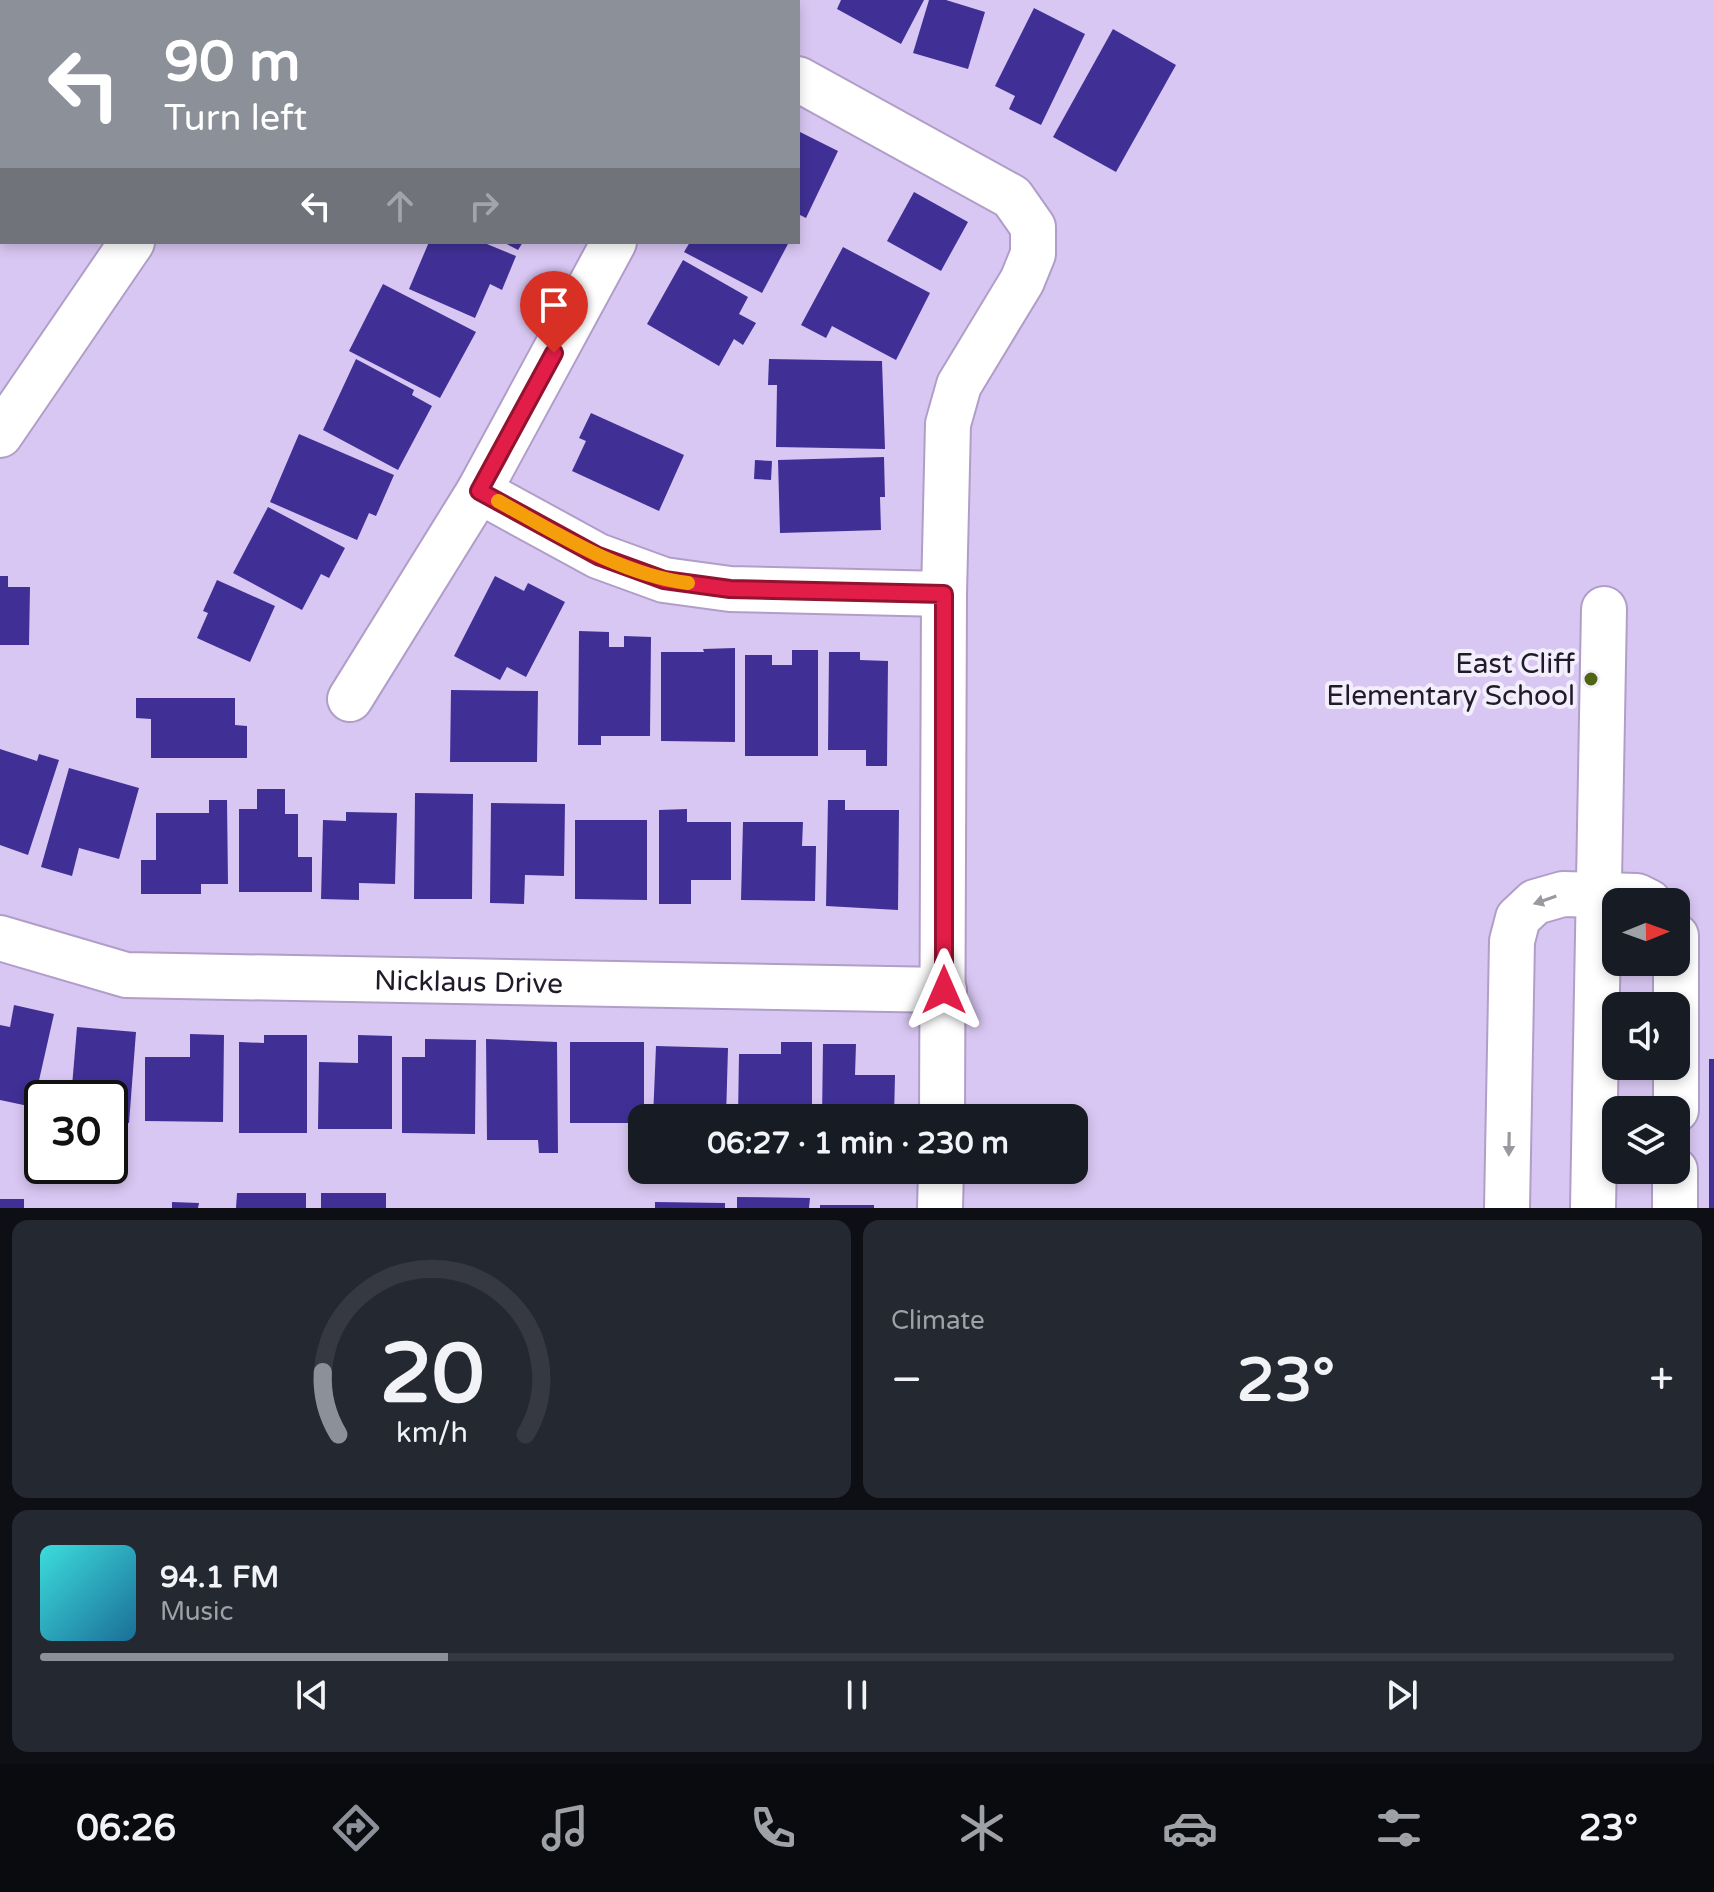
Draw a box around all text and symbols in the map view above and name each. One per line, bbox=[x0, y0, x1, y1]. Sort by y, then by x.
text: 90 m bbox=[164, 29, 300, 96]
icon: left bbox=[32, 32, 136, 136]
text: Turn left bbox=[164, 97, 307, 140]
icon: left bbox=[294, 184, 338, 228]
icon: ahead bbox=[378, 184, 422, 228]
icon: right bbox=[462, 184, 506, 228]
pin bbox=[520, 271, 588, 353]
icon: arrive bbox=[532, 283, 576, 327]
place label: East Cliff Elementary School bbox=[1326, 647, 1575, 713]
marker: East Cliff Elementary School bbox=[1582, 670, 1600, 688]
north arrow bbox=[1602, 888, 1690, 976]
map controls bbox=[1602, 888, 1690, 1184]
one-way arrow bbox=[1533, 895, 1557, 907]
position arrow bbox=[902, 948, 986, 1032]
street label: Nicklaus Drive bbox=[374, 964, 563, 1001]
button: sound bbox=[1602, 992, 1690, 1080]
speed limit sign: 30 bbox=[24, 1080, 128, 1184]
button: layers bbox=[1602, 1096, 1690, 1184]
text: 06:27 · 1 min · 230 m bbox=[707, 1125, 1009, 1162]
one-way arrow bbox=[1502, 1132, 1515, 1157]
text: Climate bbox=[891, 1305, 985, 1336]
text: 20 bbox=[379, 1325, 484, 1425]
text: 23° bbox=[1237, 1345, 1335, 1417]
text: − bbox=[891, 1354, 922, 1407]
text: + bbox=[1649, 1354, 1674, 1407]
text: km/h bbox=[396, 1416, 467, 1450]
text: 94.1 FM bbox=[160, 1559, 279, 1596]
text: Music bbox=[160, 1596, 233, 1627]
icon: previous bbox=[290, 1673, 334, 1717]
icon: pause bbox=[835, 1673, 879, 1717]
icon: next bbox=[1380, 1673, 1424, 1717]
icon: directions bbox=[328, 1800, 384, 1856]
icon: music bbox=[537, 1800, 593, 1856]
icon: phone bbox=[745, 1800, 801, 1856]
icon: climate bbox=[954, 1800, 1010, 1856]
icon: car bbox=[1162, 1800, 1218, 1856]
icon: filters bbox=[1371, 1800, 1427, 1856]
text: 06:26 bbox=[76, 1807, 176, 1850]
text: 23° bbox=[1579, 1807, 1638, 1850]

